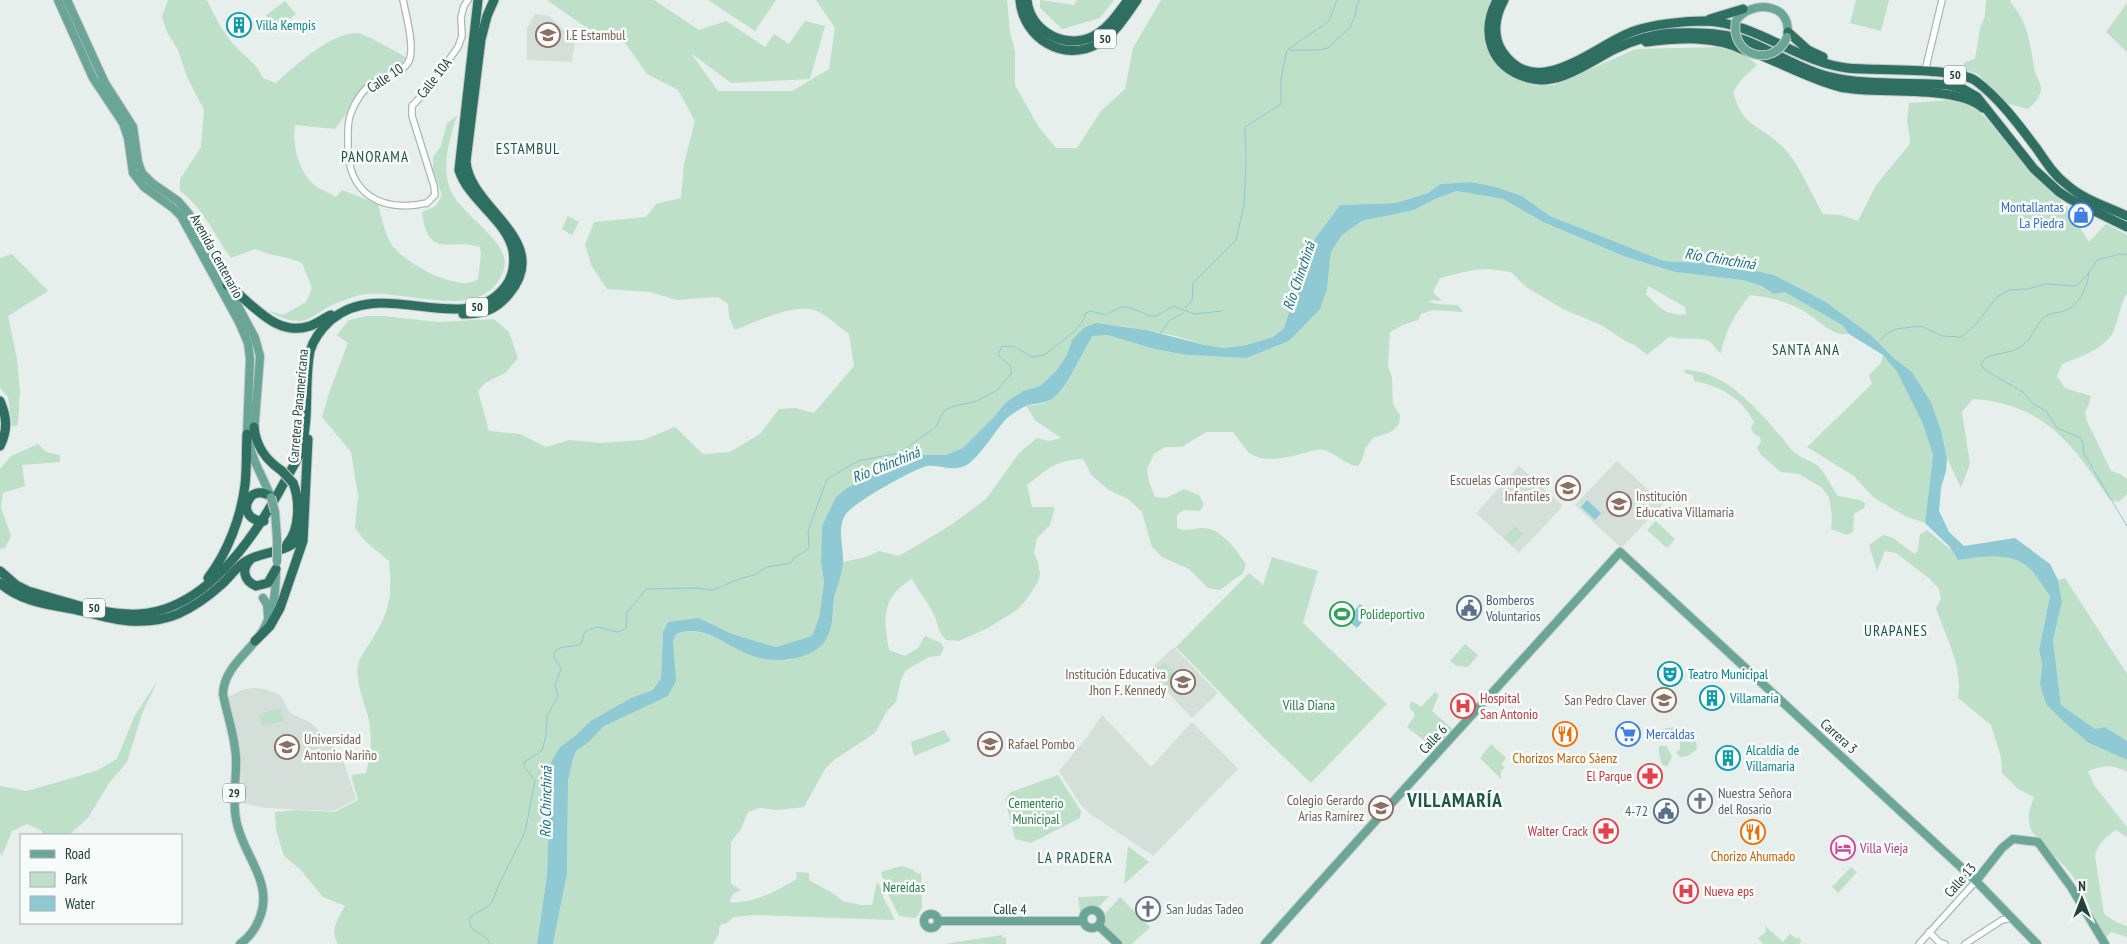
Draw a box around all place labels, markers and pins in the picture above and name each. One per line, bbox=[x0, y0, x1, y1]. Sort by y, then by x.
building icon: Villa Kempis bbox=[226, 12, 252, 38]
place label: Villa Kempis bbox=[255, 16, 316, 34]
school or university icon: I.E Estambul bbox=[535, 22, 561, 48]
place label: I.E Estambul bbox=[566, 26, 626, 44]
place label: Montallantas La Piedra bbox=[2001, 198, 2064, 232]
shop icon: Montallantas La Piedra bbox=[2068, 202, 2094, 228]
place label: Escuelas Campestres Infantiles bbox=[1450, 471, 1550, 505]
school or university icon: Escuelas Campestres Infantiles bbox=[1555, 475, 1581, 501]
place label: Institución Educativa Villamaría bbox=[1636, 487, 1734, 521]
school or university icon: Institución Educativa Villamaría bbox=[1606, 491, 1632, 517]
place label: Bomberos Voluntarios bbox=[1485, 591, 1541, 625]
public building icon: Bomberos Voluntarios bbox=[1456, 595, 1482, 621]
sports icon: Polideportivo bbox=[1329, 601, 1355, 627]
place label: Polideportivo bbox=[1360, 605, 1425, 623]
theatre icon: Teatro Municipal bbox=[1657, 661, 1683, 687]
place label: Institución Educativa Jhon F. Kennedy bbox=[1065, 665, 1167, 699]
place label: Teatro Municipal bbox=[1688, 665, 1769, 683]
school or university icon: Institución Educativa Jhon F. Kennedy bbox=[1170, 669, 1196, 695]
building icon: Villamaría bbox=[1699, 685, 1725, 711]
school or university icon: San Pedro Claver bbox=[1651, 687, 1677, 713]
place label: Hospital San Antonio bbox=[1480, 689, 1538, 723]
place label: Villamaría bbox=[1729, 689, 1779, 707]
place label: San Pedro Claver bbox=[1564, 691, 1646, 709]
hospital icon: Hospital San Antonio bbox=[1450, 693, 1476, 719]
restaurant icon: Chorizos Marco Sáenz bbox=[1552, 721, 1578, 747]
supermarket icon: Mercaldas bbox=[1615, 721, 1641, 747]
place label: Mercaldas bbox=[1646, 725, 1695, 743]
place label: Universidad Antonio Nariño bbox=[304, 730, 377, 764]
school or university icon: Rafael Pombo bbox=[977, 731, 1003, 757]
school or university icon: Universidad Antonio Nariño bbox=[274, 734, 300, 760]
place label: Rafael Pombo bbox=[1008, 735, 1075, 753]
place label: Alcaldía de Villamaria bbox=[1745, 741, 1799, 775]
building icon: Alcaldía de Villamaria bbox=[1715, 745, 1741, 771]
place label: Chorizos Marco Sáenz bbox=[1513, 749, 1617, 767]
pharmacy icon: El Parque bbox=[1637, 763, 1663, 789]
place label: El Parque bbox=[1586, 767, 1632, 785]
place label: Nuestra Señora del Rosario bbox=[1718, 784, 1792, 818]
church icon: Nuestra Señora del Rosario bbox=[1687, 788, 1713, 814]
place label: Colegio Gerardo Arias Ramírez bbox=[1287, 791, 1364, 825]
school or university icon: Colegio Gerardo Arias Ramírez bbox=[1368, 795, 1394, 821]
public building icon: 4-72 bbox=[1653, 798, 1679, 824]
place label: 4-72 bbox=[1625, 802, 1648, 820]
pharmacy icon: Walter Crack bbox=[1593, 818, 1619, 844]
restaurant icon: Chorizo Ahumado bbox=[1740, 819, 1766, 845]
place label: Walter Crack bbox=[1528, 822, 1589, 840]
hotel icon: Villa Vieja bbox=[1830, 835, 1856, 861]
place label: Villa Vieja bbox=[1859, 839, 1908, 857]
place label: Chorizo Ahumado bbox=[1711, 847, 1795, 865]
hospital icon: Nueva eps bbox=[1673, 878, 1699, 904]
place label: Nueva eps bbox=[1704, 882, 1754, 900]
church icon: San Judas Tadeo bbox=[1135, 896, 1161, 922]
place label: San Judas Tadeo bbox=[1166, 900, 1244, 918]

